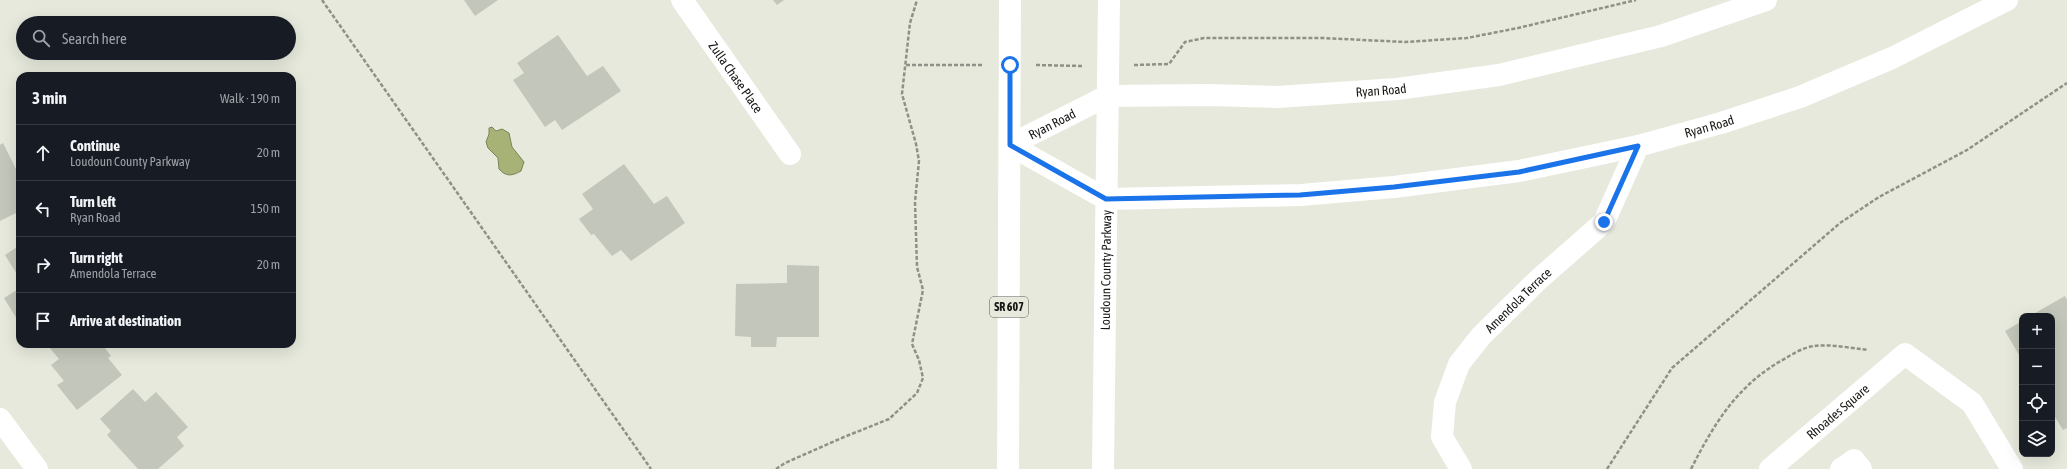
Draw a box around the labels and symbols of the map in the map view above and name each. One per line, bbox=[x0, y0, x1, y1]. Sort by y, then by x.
street label: Zulla Chase Place bbox=[705, 39, 766, 116]
route start bbox=[1001, 56, 1019, 74]
street label: Ryan Road bbox=[1355, 81, 1407, 100]
street label: Ryan Road bbox=[1026, 106, 1078, 142]
street label: Ryan Road bbox=[1683, 112, 1736, 141]
street label: Loudoun County Parkway bbox=[1098, 209, 1114, 330]
route end bbox=[1595, 213, 1613, 231]
street label: Amendola Terrace bbox=[1482, 265, 1555, 336]
road number: SR 607 bbox=[990, 297, 1028, 317]
street label: Rhoades Square bbox=[1804, 381, 1872, 442]

